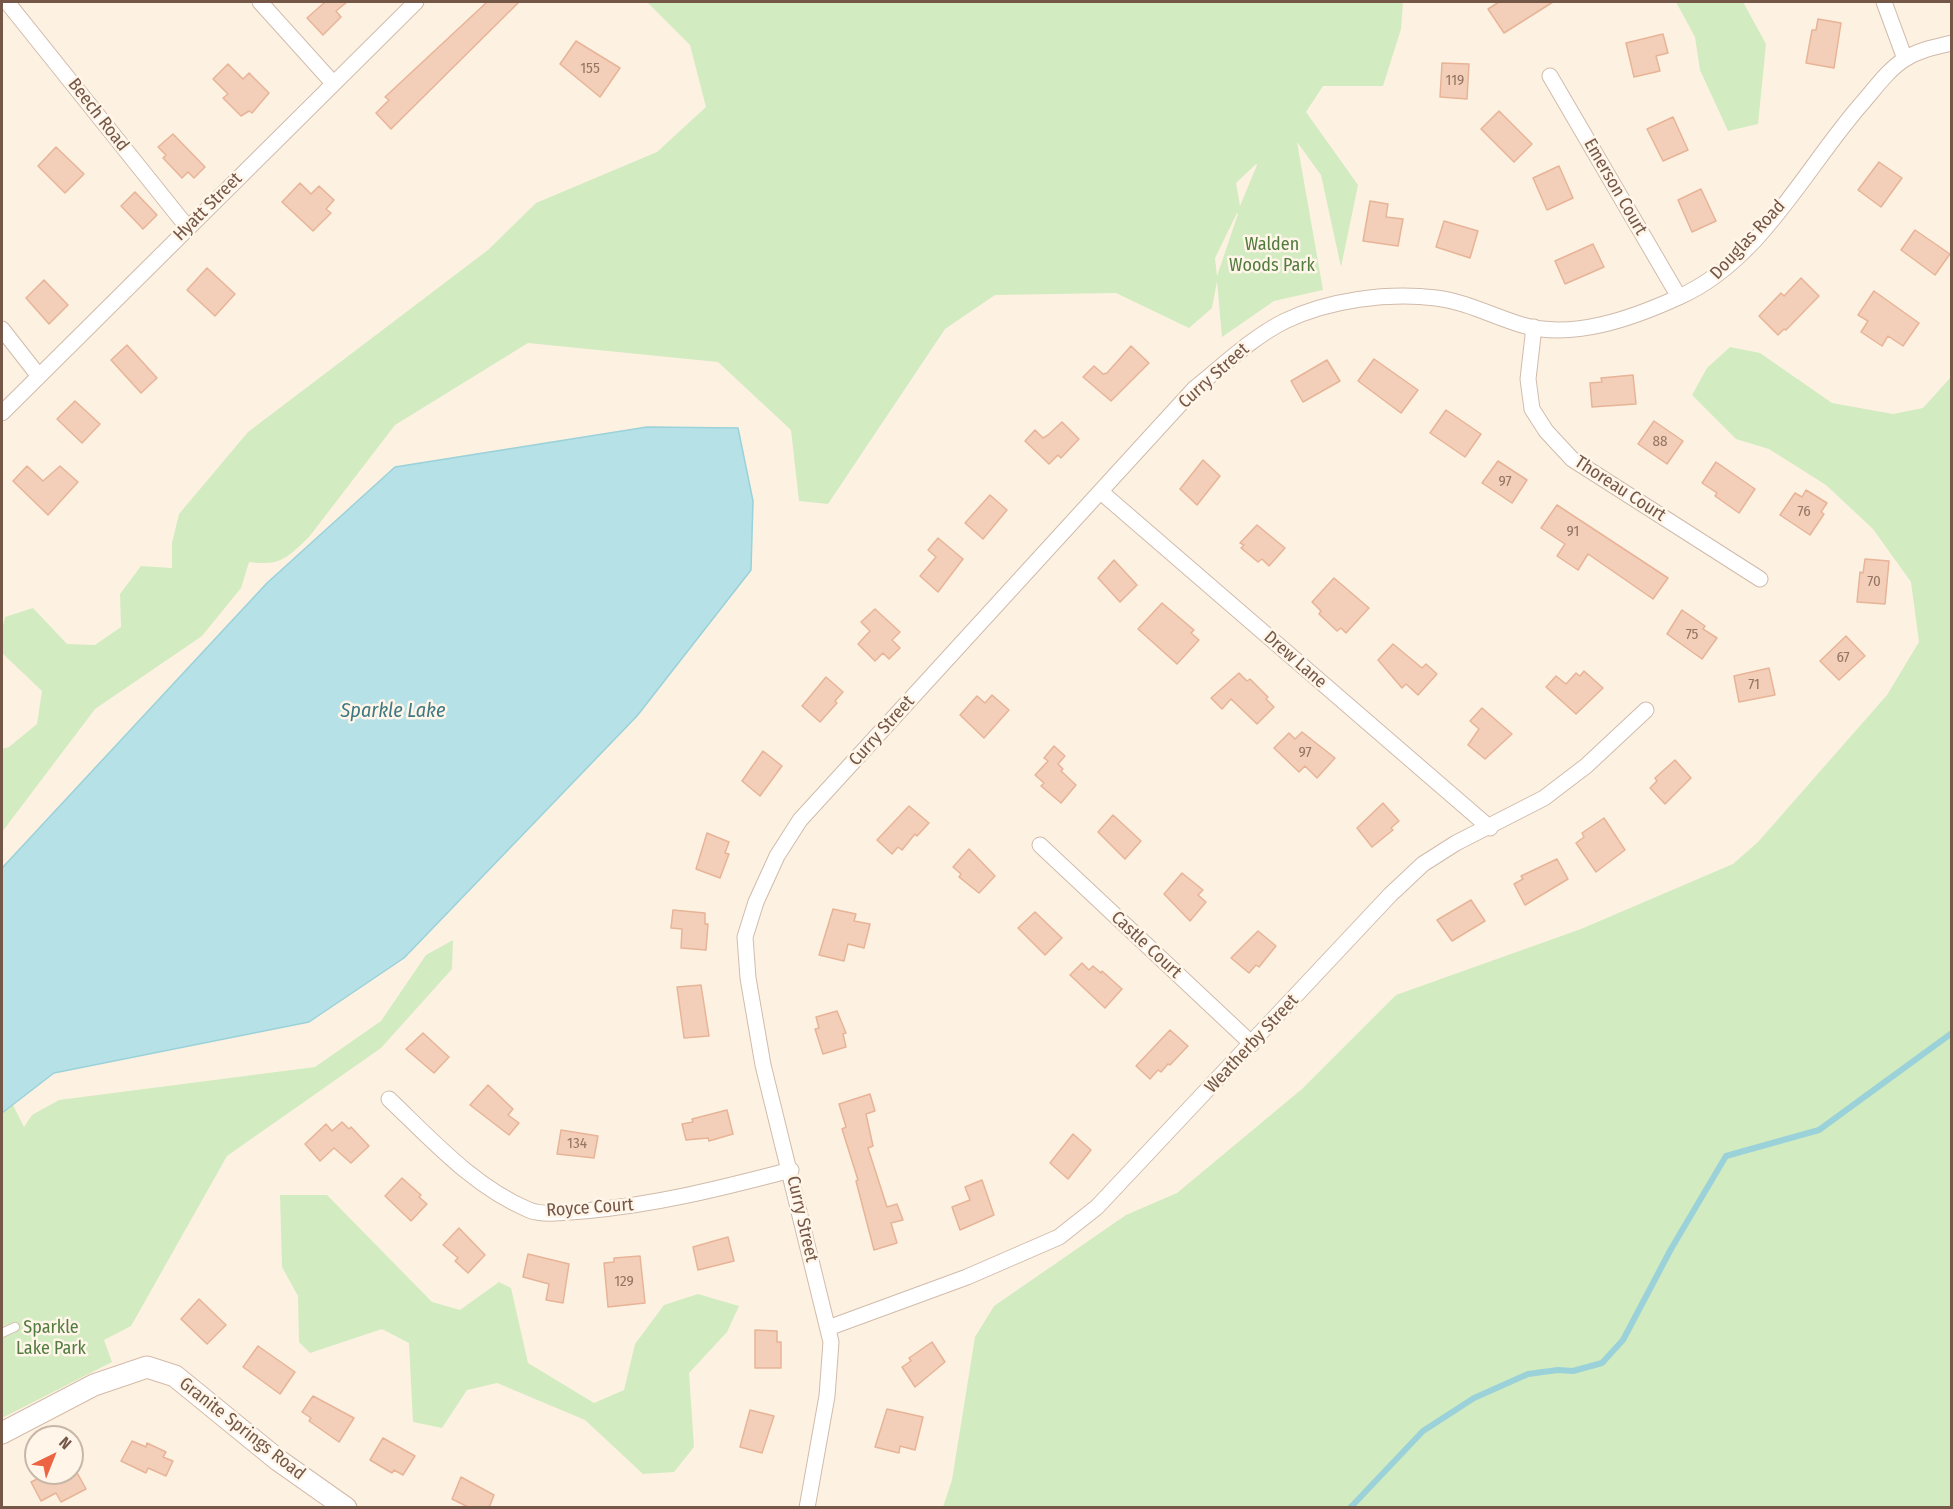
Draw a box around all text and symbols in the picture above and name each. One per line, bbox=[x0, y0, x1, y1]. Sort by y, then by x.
house number: 155 bbox=[580, 60, 600, 78]
house number: 119 bbox=[1446, 72, 1464, 90]
street label: Beech Road bbox=[63, 74, 133, 156]
street label: Emerson Court bbox=[1579, 135, 1651, 239]
street label: Hyatt Street bbox=[169, 168, 247, 246]
street label: Douglas Road bbox=[1706, 196, 1790, 284]
park label: Walden Woods Park bbox=[1229, 234, 1315, 276]
street label: Curry Street bbox=[1174, 339, 1254, 413]
house number: 88 bbox=[1653, 433, 1667, 451]
street label: Thoreau Court bbox=[1570, 452, 1670, 526]
house number: 97 bbox=[1498, 473, 1512, 491]
house number: 76 bbox=[1797, 503, 1811, 521]
house number: 91 bbox=[1567, 523, 1579, 541]
house number: 70 bbox=[1867, 573, 1881, 591]
house number: 75 bbox=[1686, 626, 1698, 644]
street label: Drew Lane bbox=[1259, 627, 1331, 693]
house number: 67 bbox=[1836, 649, 1850, 667]
house number: 71 bbox=[1748, 676, 1760, 694]
street label: Curry Street bbox=[845, 691, 919, 771]
water label: Sparkle Lake bbox=[341, 699, 445, 723]
house number: 97 bbox=[1298, 744, 1312, 762]
street label: Castle Court bbox=[1106, 907, 1186, 983]
street label: Weatherby Street bbox=[1201, 990, 1303, 1098]
house number: 134 bbox=[567, 1135, 587, 1153]
street label: Curry Street bbox=[782, 1174, 822, 1264]
street label: Royce Court bbox=[546, 1194, 634, 1222]
house number: 129 bbox=[614, 1273, 634, 1291]
park label: Sparkle Lake Park bbox=[16, 1317, 86, 1360]
street label: Granite Springs Road bbox=[175, 1373, 309, 1485]
north arrow bbox=[24, 1425, 84, 1485]
text: N bbox=[55, 1433, 75, 1453]

